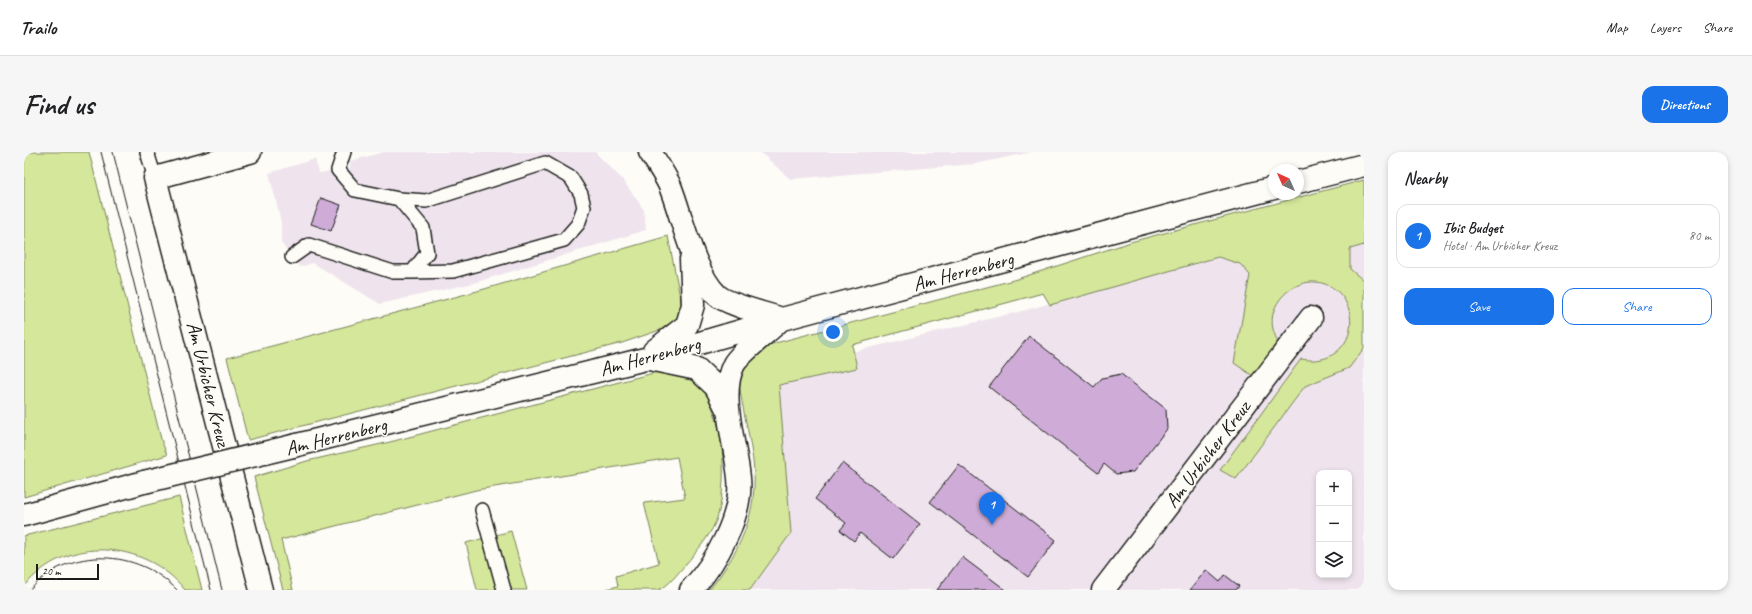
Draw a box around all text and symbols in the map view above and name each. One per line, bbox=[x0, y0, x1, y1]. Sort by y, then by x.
text: Trailo bbox=[20, 16, 56, 40]
text: Map bbox=[1606, 19, 1628, 36]
text: Layers bbox=[1650, 19, 1681, 36]
text: Share bbox=[1703, 19, 1732, 36]
button: Directions bbox=[1642, 86, 1728, 123]
text: Find us bbox=[24, 87, 94, 122]
north arrow bbox=[1268, 164, 1304, 200]
text: Nearby bbox=[1404, 168, 1447, 189]
text: Ibis Budget bbox=[1443, 219, 1503, 238]
text: 1 bbox=[1415, 228, 1421, 244]
text: 80 m bbox=[1689, 228, 1711, 244]
text: Hotel · Am Urbicher Kreuz bbox=[1443, 238, 1557, 254]
street label: Am Herrenberg bbox=[910, 246, 1017, 297]
button: Save bbox=[1404, 288, 1554, 325]
button: Share bbox=[1562, 288, 1712, 325]
street label: Am Urbicher Kreuz bbox=[181, 319, 236, 451]
your location bbox=[823, 322, 843, 342]
street label: Am Herrenberg bbox=[597, 331, 704, 382]
street label: Am Urbicher Kreuz bbox=[1159, 395, 1257, 513]
street label: Am Herrenberg bbox=[283, 412, 390, 461]
map controls bbox=[1316, 470, 1352, 578]
button: + bbox=[1316, 470, 1352, 506]
pin: 1 bbox=[979, 492, 1005, 525]
button: − bbox=[1316, 506, 1352, 542]
button: layers bbox=[1316, 542, 1352, 578]
scale bar bbox=[36, 562, 99, 581]
text: 20 m bbox=[42, 564, 61, 578]

